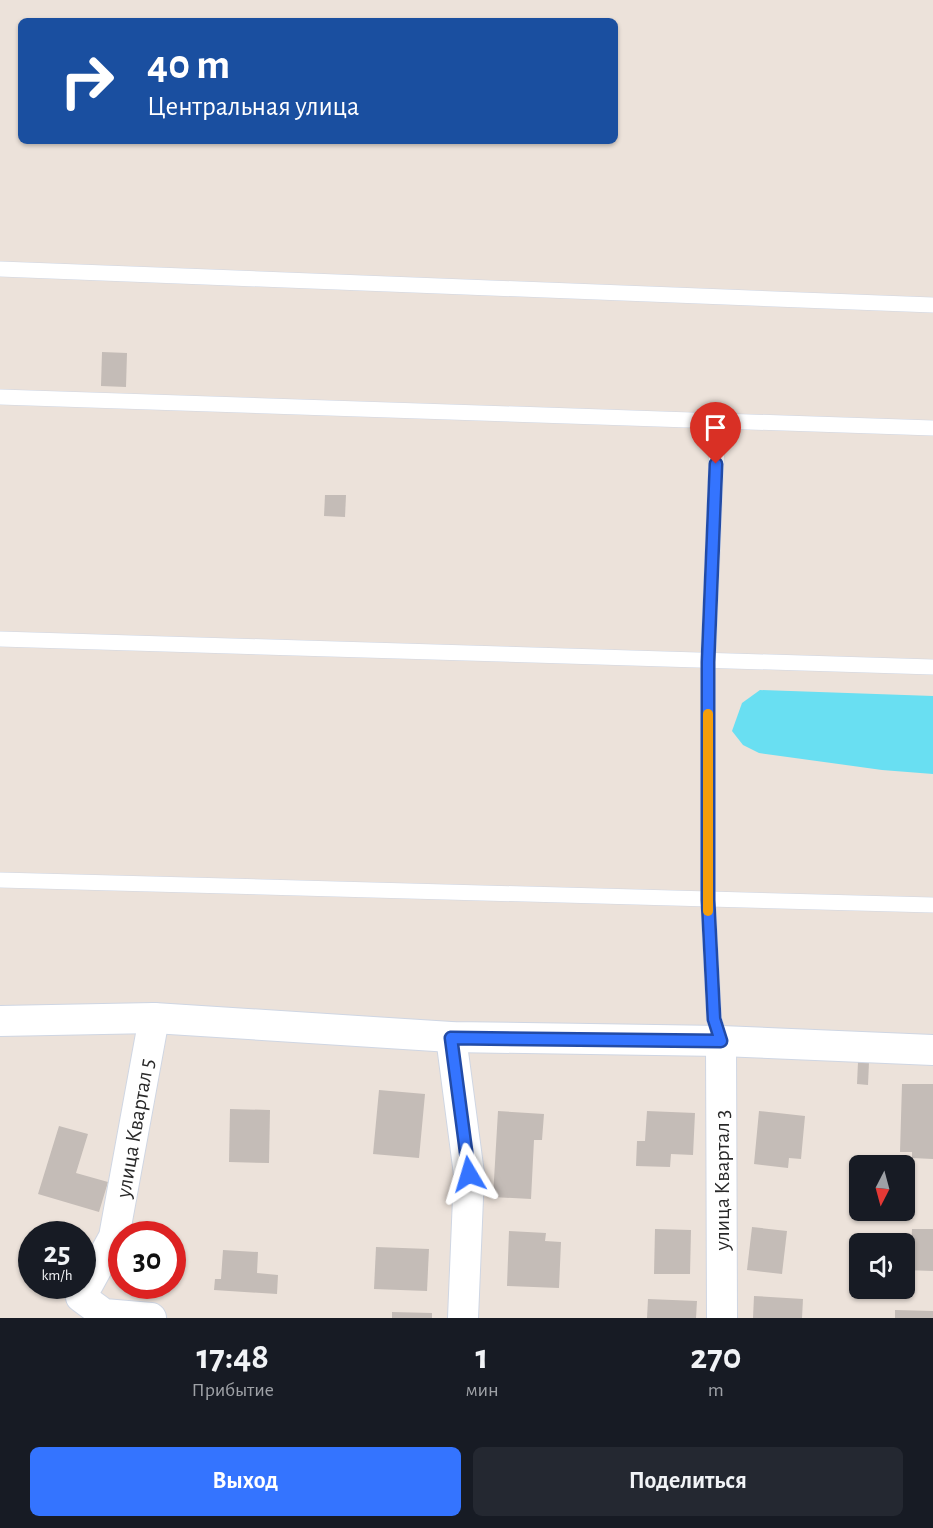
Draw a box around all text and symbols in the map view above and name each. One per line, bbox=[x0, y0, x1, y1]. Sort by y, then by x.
icon: right bbox=[48, 42, 126, 120]
text: 40 m bbox=[147, 44, 230, 86]
text: Центральная улица bbox=[147, 93, 359, 120]
pin bbox=[690, 402, 741, 464]
icon: arrive bbox=[699, 411, 732, 444]
street label: улица Квартал 5 bbox=[112, 1057, 158, 1200]
street label: улица Квартал 3 bbox=[711, 1110, 733, 1251]
position arrow bbox=[437, 1142, 501, 1206]
north arrow bbox=[849, 1155, 915, 1221]
map controls bbox=[849, 1155, 915, 1299]
speed limit sign: 30 bbox=[108, 1221, 186, 1299]
button: sound bbox=[849, 1233, 915, 1299]
text: 25 bbox=[43, 1238, 71, 1268]
text: km/h bbox=[42, 1268, 72, 1283]
text: 17:48 bbox=[196, 1339, 269, 1375]
text: 1 bbox=[476, 1339, 489, 1375]
text: 270 bbox=[690, 1339, 741, 1375]
text: Прибытие bbox=[192, 1380, 274, 1400]
text: мин bbox=[465, 1380, 499, 1400]
text: m bbox=[708, 1380, 724, 1400]
button: Выход bbox=[30, 1447, 461, 1516]
button: Поделиться bbox=[473, 1447, 903, 1516]

